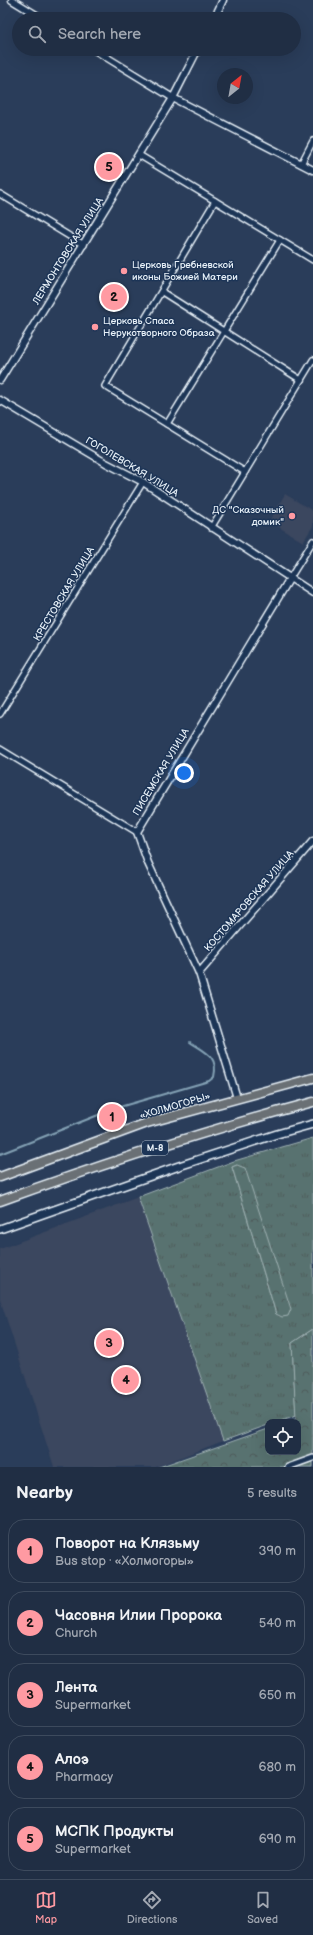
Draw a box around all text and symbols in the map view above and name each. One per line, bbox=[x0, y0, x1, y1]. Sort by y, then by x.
search box bbox=[12, 12, 301, 56]
icon: search bbox=[26, 23, 48, 45]
text: Search here bbox=[58, 25, 141, 44]
north arrow bbox=[217, 68, 253, 104]
pin: 5 bbox=[96, 152, 122, 182]
street label: ЛЕРМОНТОВСКАЯ УЛИЦА bbox=[30, 194, 106, 308]
place label: Церковь Гребневской иконы Божией Матери bbox=[132, 259, 238, 283]
marker: Церковь Гребневской иконы Божией Матери bbox=[119, 266, 129, 276]
pin: 2 bbox=[101, 282, 127, 312]
place label: Церковь Спаса Нерукотворного Образа bbox=[103, 315, 215, 339]
marker: Церковь Спаса Нерукотворного Образа bbox=[90, 322, 100, 332]
street label: ГОГОЛЕВСКАЯ УЛИЦА bbox=[83, 434, 181, 500]
place label: ДС "Сказочный домик" bbox=[212, 504, 284, 528]
marker: ДС "Сказочный домик" bbox=[287, 511, 297, 521]
street label: КРЕСТОВСКАЯ УЛИЦА bbox=[31, 544, 97, 643]
street label: ПИСЕМСКАЯ УЛИЦА bbox=[130, 725, 192, 818]
your location bbox=[174, 763, 194, 783]
street label: КОСТОМАРОВСКАЯ УЛИЦА bbox=[202, 847, 297, 954]
street label: «ХОЛМОГОРЫ» bbox=[138, 1090, 212, 1122]
pin: 1 bbox=[99, 1102, 125, 1132]
road number: М-8 bbox=[142, 1141, 168, 1155]
pin: 3 bbox=[96, 1328, 122, 1358]
pin: 4 bbox=[113, 1365, 139, 1395]
map controls bbox=[265, 1419, 301, 1455]
button: locate bbox=[265, 1419, 301, 1455]
text: Nearby bbox=[16, 1483, 73, 1503]
text: 5 results bbox=[247, 1485, 297, 1501]
text: Поворот на Клязьму bbox=[55, 1534, 199, 1553]
text: 1 bbox=[27, 1543, 33, 1559]
text: 390 m bbox=[259, 1543, 296, 1559]
text: Bus stop · «Холмогоры» bbox=[55, 1553, 194, 1569]
text: Часовня Илии Пророка bbox=[55, 1606, 222, 1625]
text: 2 bbox=[26, 1615, 34, 1631]
text: 540 m bbox=[259, 1615, 296, 1631]
text: Church bbox=[55, 1625, 97, 1641]
text: Лента bbox=[55, 1678, 97, 1697]
text: 3 bbox=[26, 1687, 34, 1703]
text: 650 m bbox=[259, 1687, 296, 1703]
text: Supermarket bbox=[55, 1697, 131, 1713]
text: Алоэ bbox=[55, 1750, 89, 1769]
text: 4 bbox=[26, 1759, 34, 1775]
text: 680 m bbox=[259, 1759, 296, 1775]
text: Pharmacy bbox=[55, 1769, 113, 1785]
text: МСПК Продукты bbox=[55, 1822, 174, 1841]
text: 5 bbox=[26, 1831, 34, 1847]
text: 690 m bbox=[259, 1831, 296, 1847]
text: Supermarket bbox=[55, 1841, 131, 1857]
tab: Map bbox=[35, 1889, 57, 1926]
tab: Directions bbox=[127, 1889, 177, 1926]
tab: Saved bbox=[247, 1889, 278, 1926]

